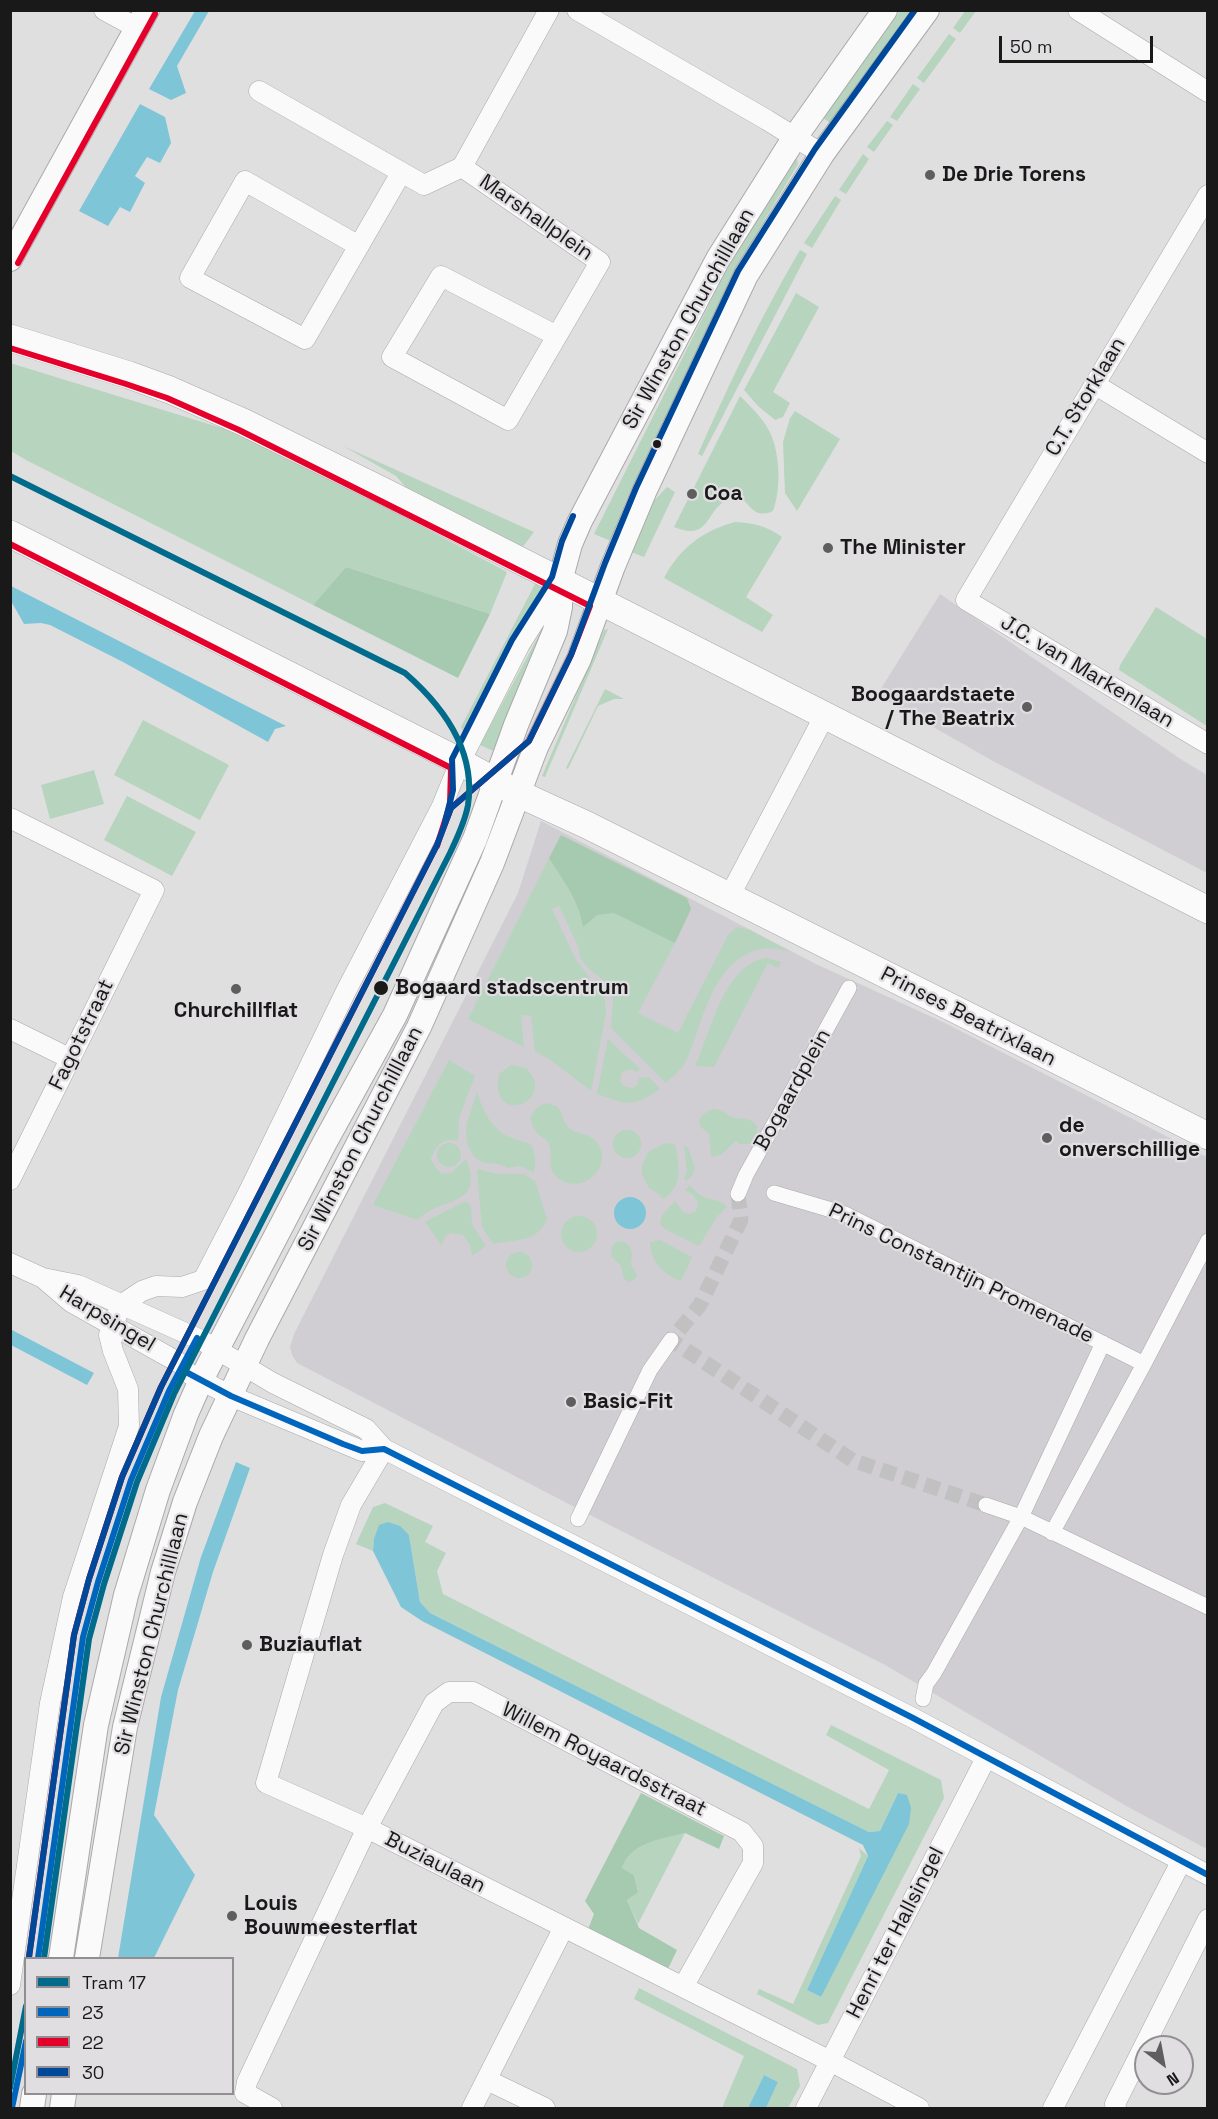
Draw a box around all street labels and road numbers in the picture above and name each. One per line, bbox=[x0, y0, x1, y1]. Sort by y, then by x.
street label: Marshallplein bbox=[474, 169, 598, 267]
street label: Sir Winston Churchilllaan bbox=[618, 204, 760, 434]
street label: C.T. Storklaan bbox=[1041, 333, 1131, 461]
street label: J.C. van Markenlaan bbox=[996, 610, 1178, 734]
street label: Prinses Beatrixlaan bbox=[876, 962, 1060, 1072]
street label: Fagotstraat bbox=[44, 976, 120, 1094]
street label: Sir Winston Churchilllaan bbox=[293, 1022, 429, 1256]
street label: Bogaardplein bbox=[749, 1025, 837, 1155]
street label: Prins Constantijn Promenade bbox=[824, 1199, 1098, 1349]
street label: Harpsingel bbox=[54, 1281, 160, 1357]
street label: Sir Winston Churchilllaan bbox=[110, 1510, 194, 1758]
street label: Willem Royaardsstraat bbox=[497, 1697, 711, 1823]
street label: Buziaulaan bbox=[380, 1827, 490, 1899]
street label: Henri ter Hallsingel bbox=[842, 1843, 950, 2023]

